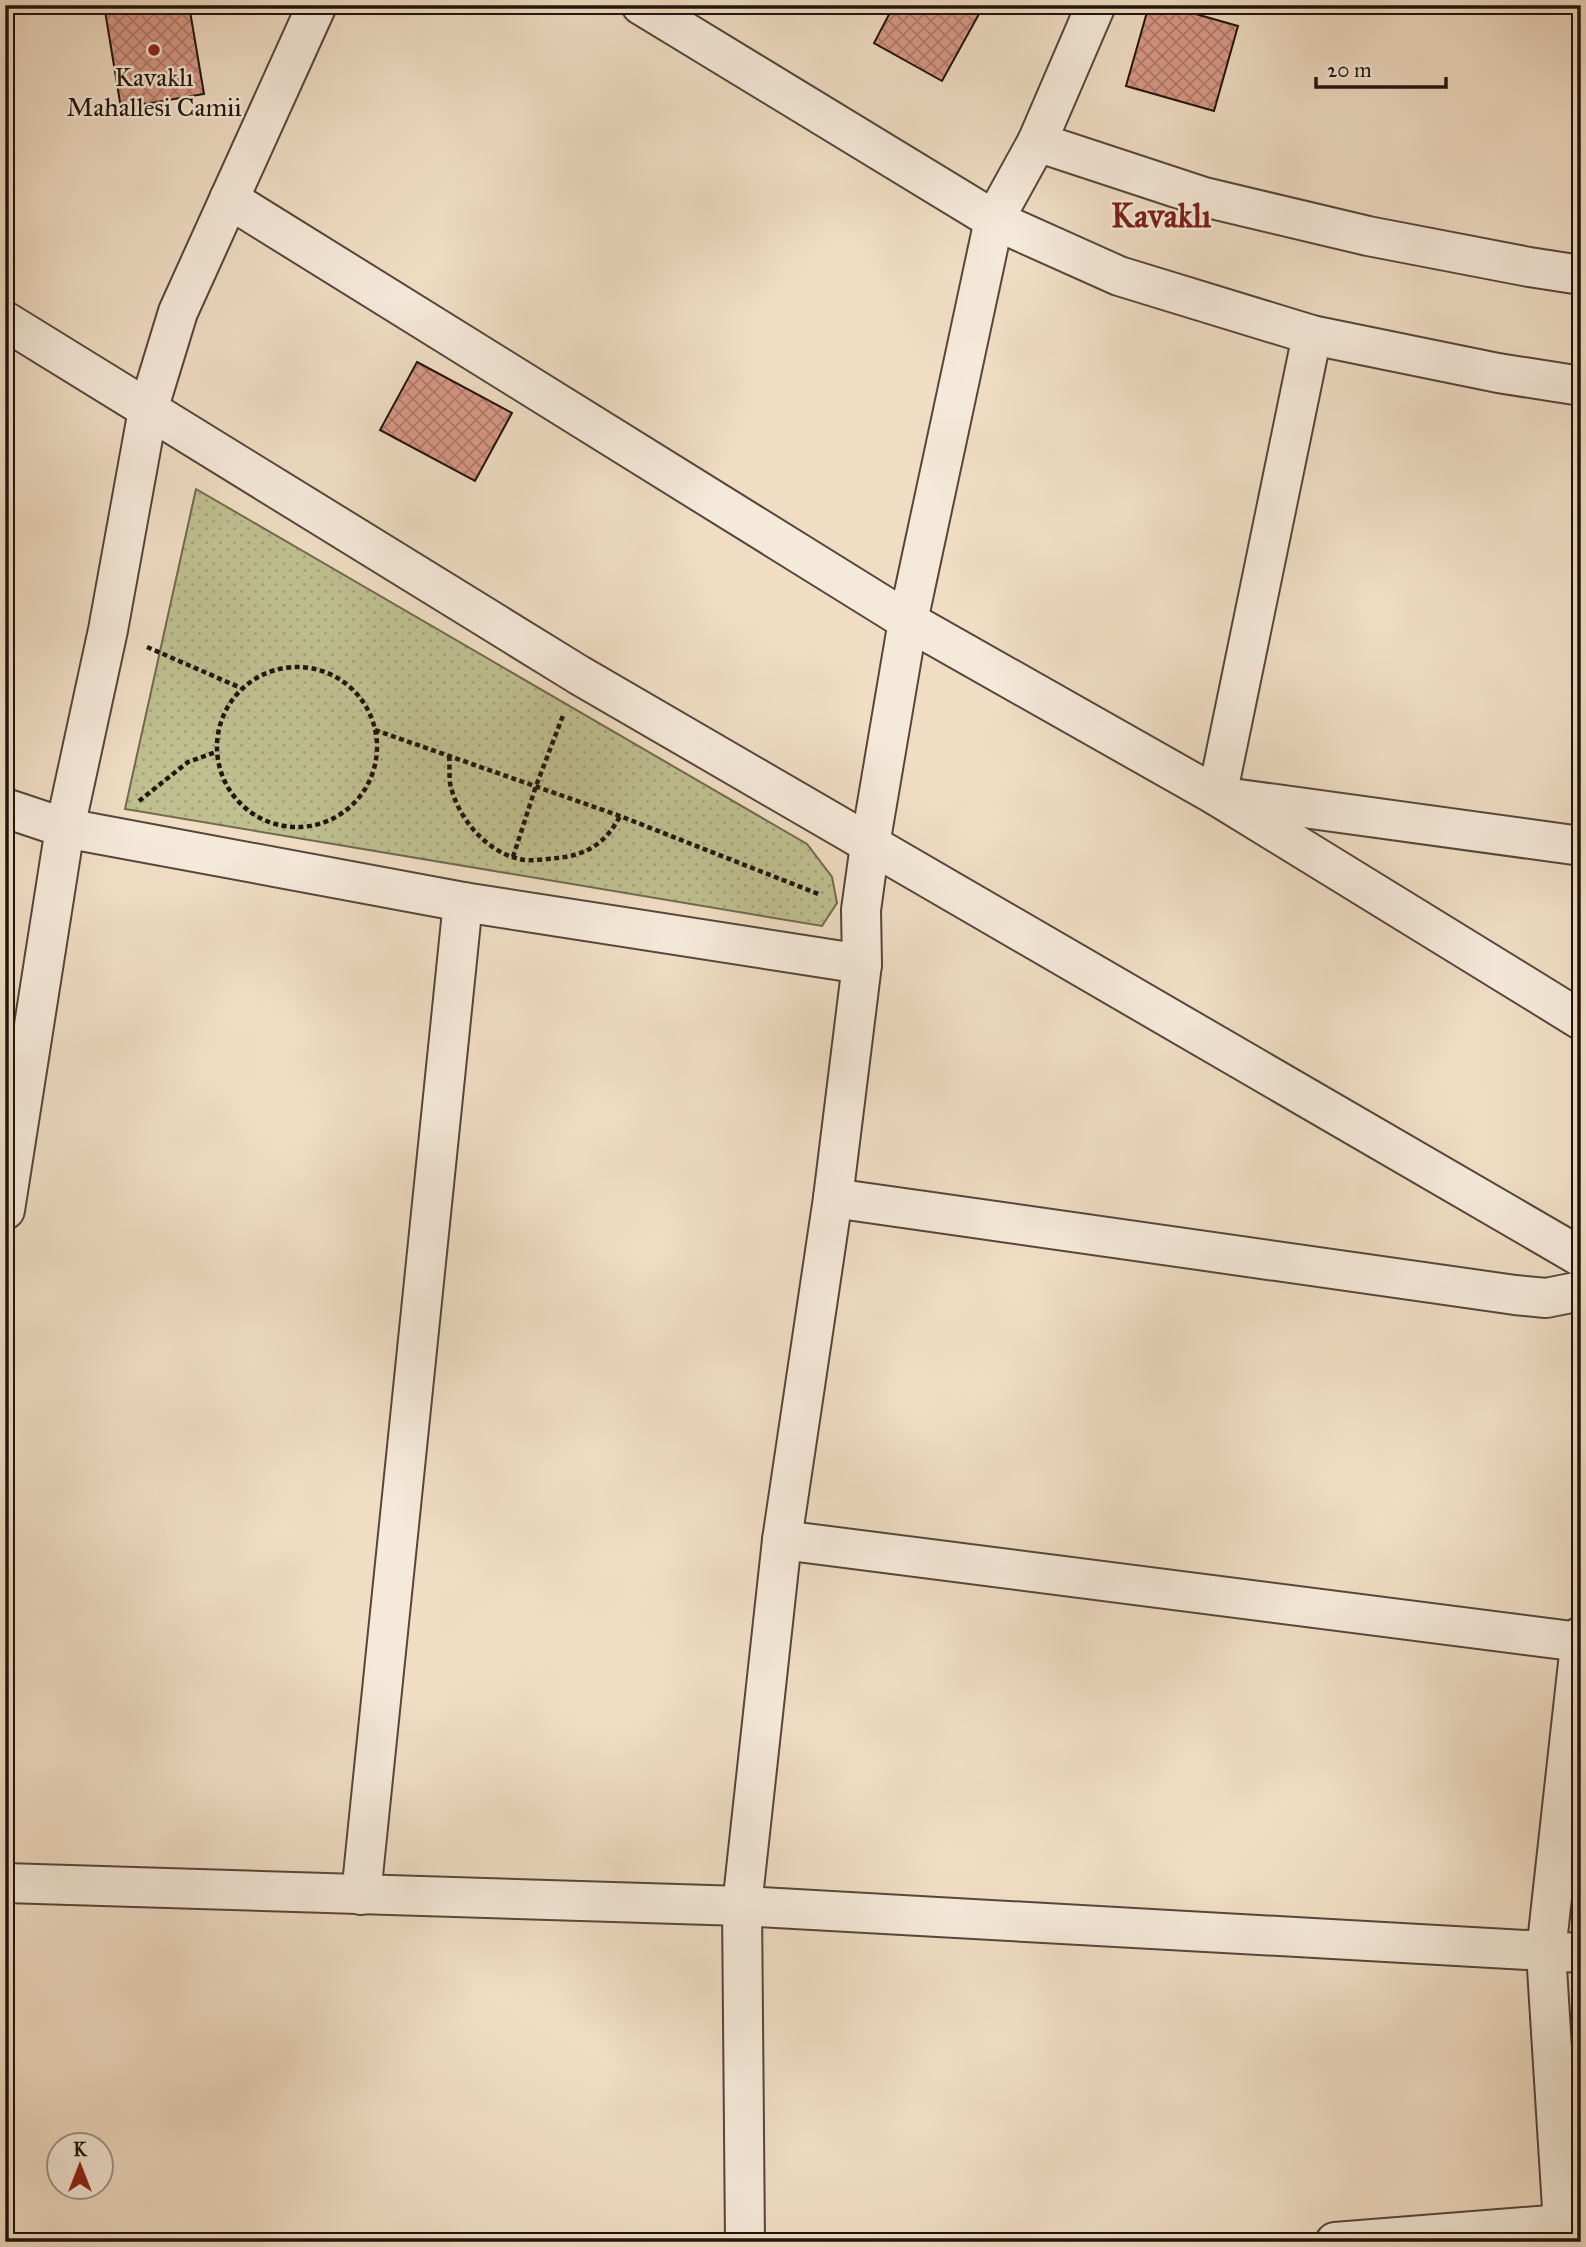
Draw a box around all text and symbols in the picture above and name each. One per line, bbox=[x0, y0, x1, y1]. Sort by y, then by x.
marker: Kavaklı Mahallesi Camii bbox=[146, 42, 162, 58]
scale bar bbox=[1316, 46, 1446, 90]
text: 20 m bbox=[1327, 57, 1372, 83]
place label: Kavaklı Mahallesi Camii bbox=[66, 61, 242, 123]
district label: Kavaklı bbox=[1111, 196, 1212, 236]
north arrow bbox=[46, 2132, 116, 2202]
text: K bbox=[73, 2138, 88, 2161]

